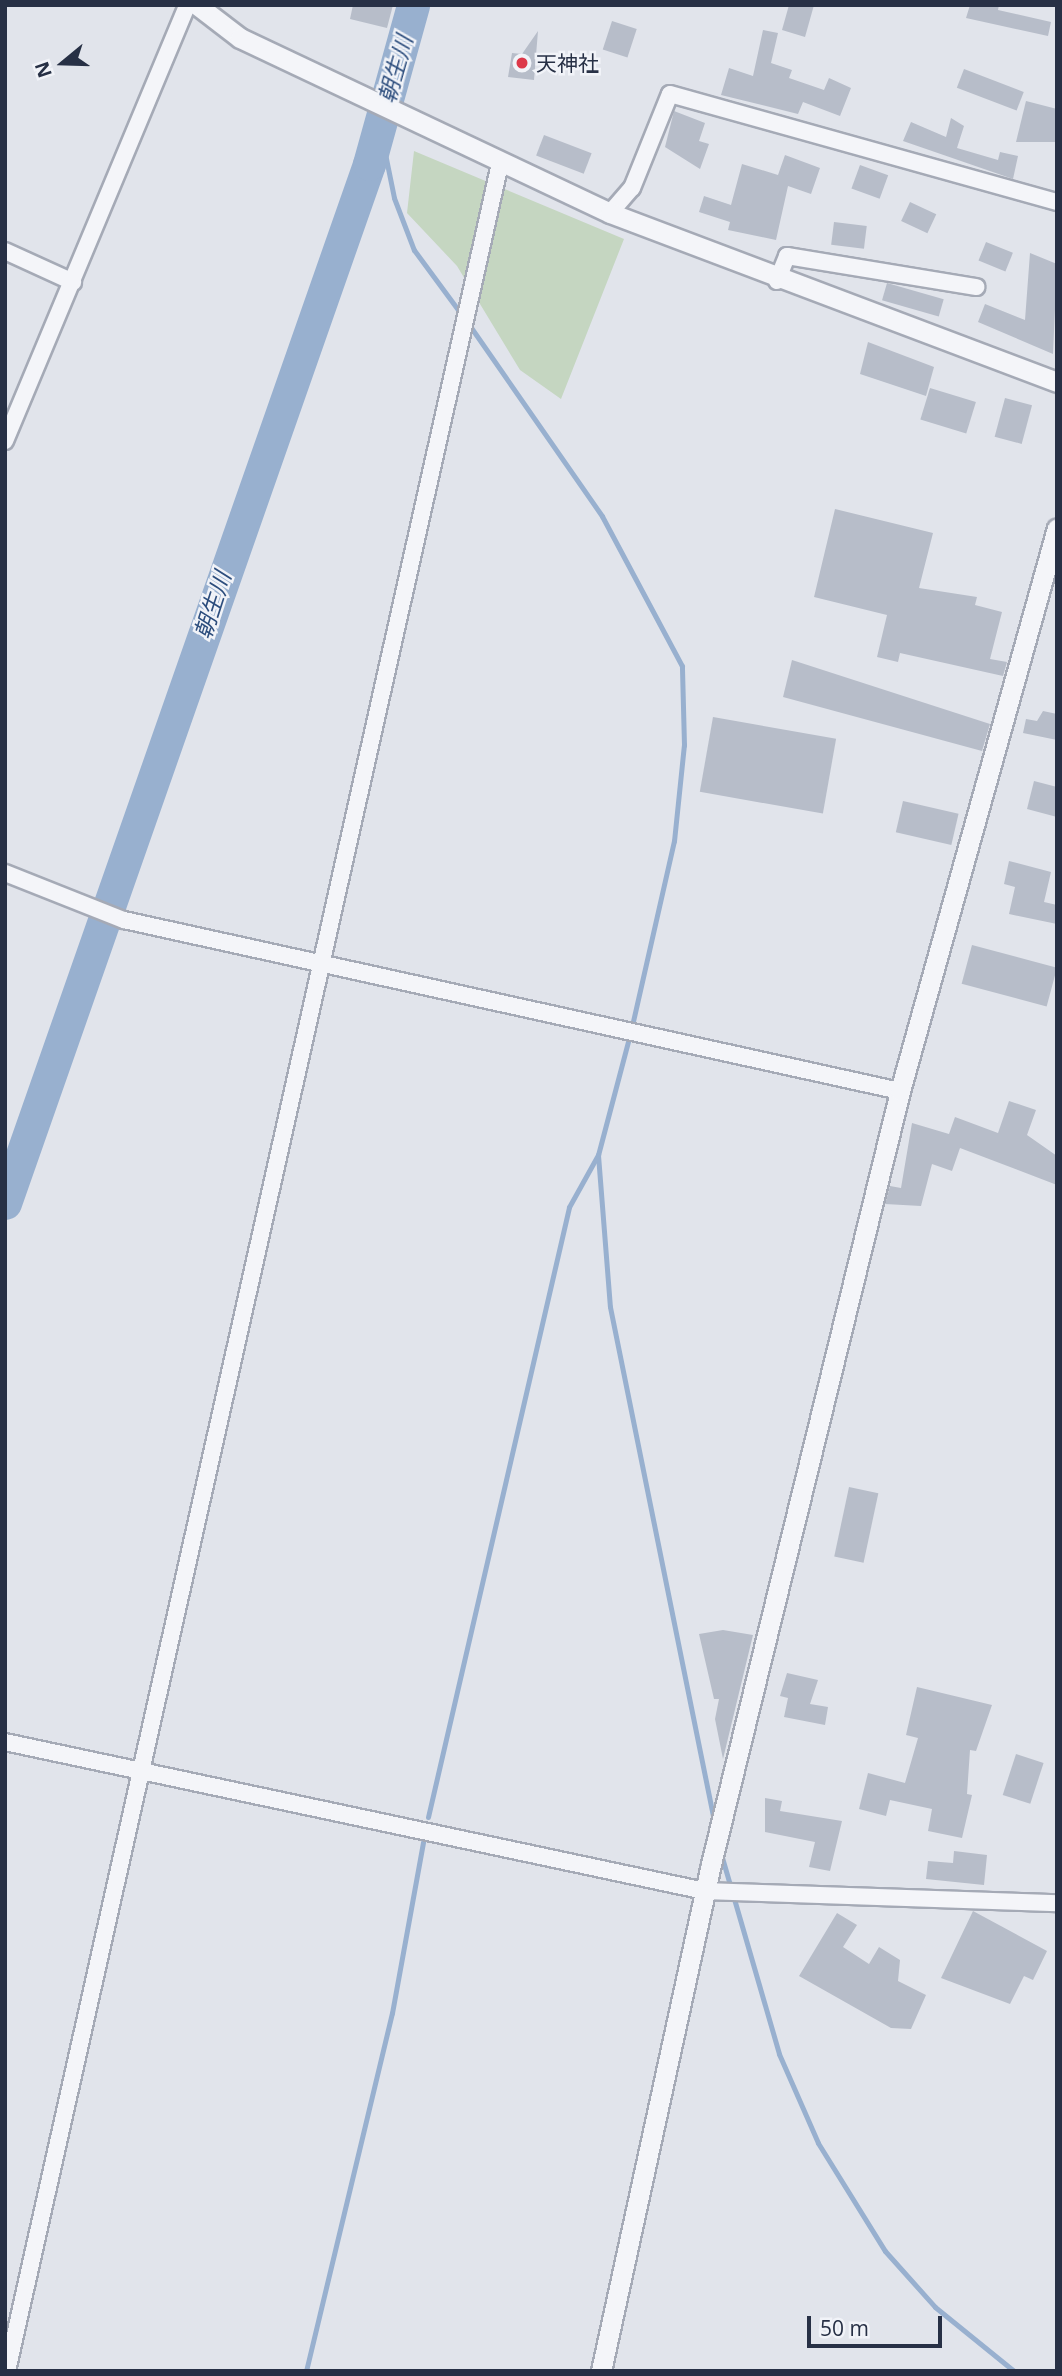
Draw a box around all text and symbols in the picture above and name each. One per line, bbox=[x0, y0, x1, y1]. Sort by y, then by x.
north arrow bbox=[28, 28, 98, 98]
water label: 朝生川 bbox=[372, 32, 418, 106]
place label: 天神社 bbox=[536, 50, 599, 76]
marker: 天神社 bbox=[514, 55, 530, 71]
text: N bbox=[28, 58, 58, 81]
water label: 朝生川 bbox=[188, 568, 236, 642]
scale bar bbox=[810, 2302, 945, 2346]
text: 50 m bbox=[820, 2314, 869, 2342]

